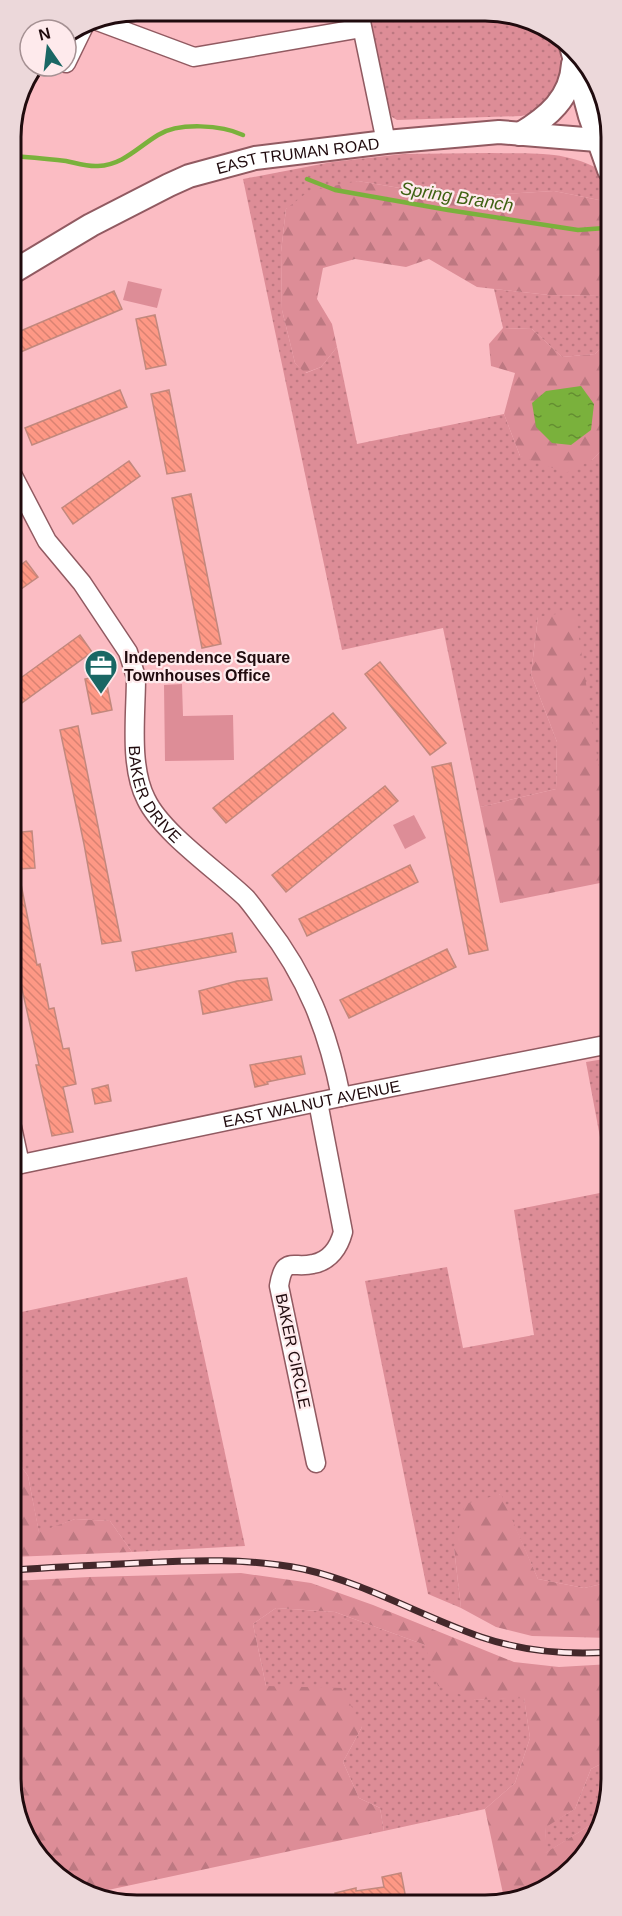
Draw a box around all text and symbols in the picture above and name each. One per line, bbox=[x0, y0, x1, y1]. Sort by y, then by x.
north arrow bbox=[18, 18, 78, 78]
text: N bbox=[37, 24, 52, 44]
street label: EAST TRUMAN ROAD bbox=[214, 134, 380, 177]
water label: Spring Branch bbox=[399, 178, 515, 216]
office icon: Independence Square Townhouses Office bbox=[83, 648, 119, 695]
place label: Independence Square Townhouses Office bbox=[124, 649, 290, 684]
street label: BAKER DRIVE bbox=[126, 745, 185, 846]
street label: EAST WALNUT AVENUE bbox=[221, 1077, 402, 1130]
street label: BAKER CIRCLE bbox=[272, 1292, 314, 1410]

